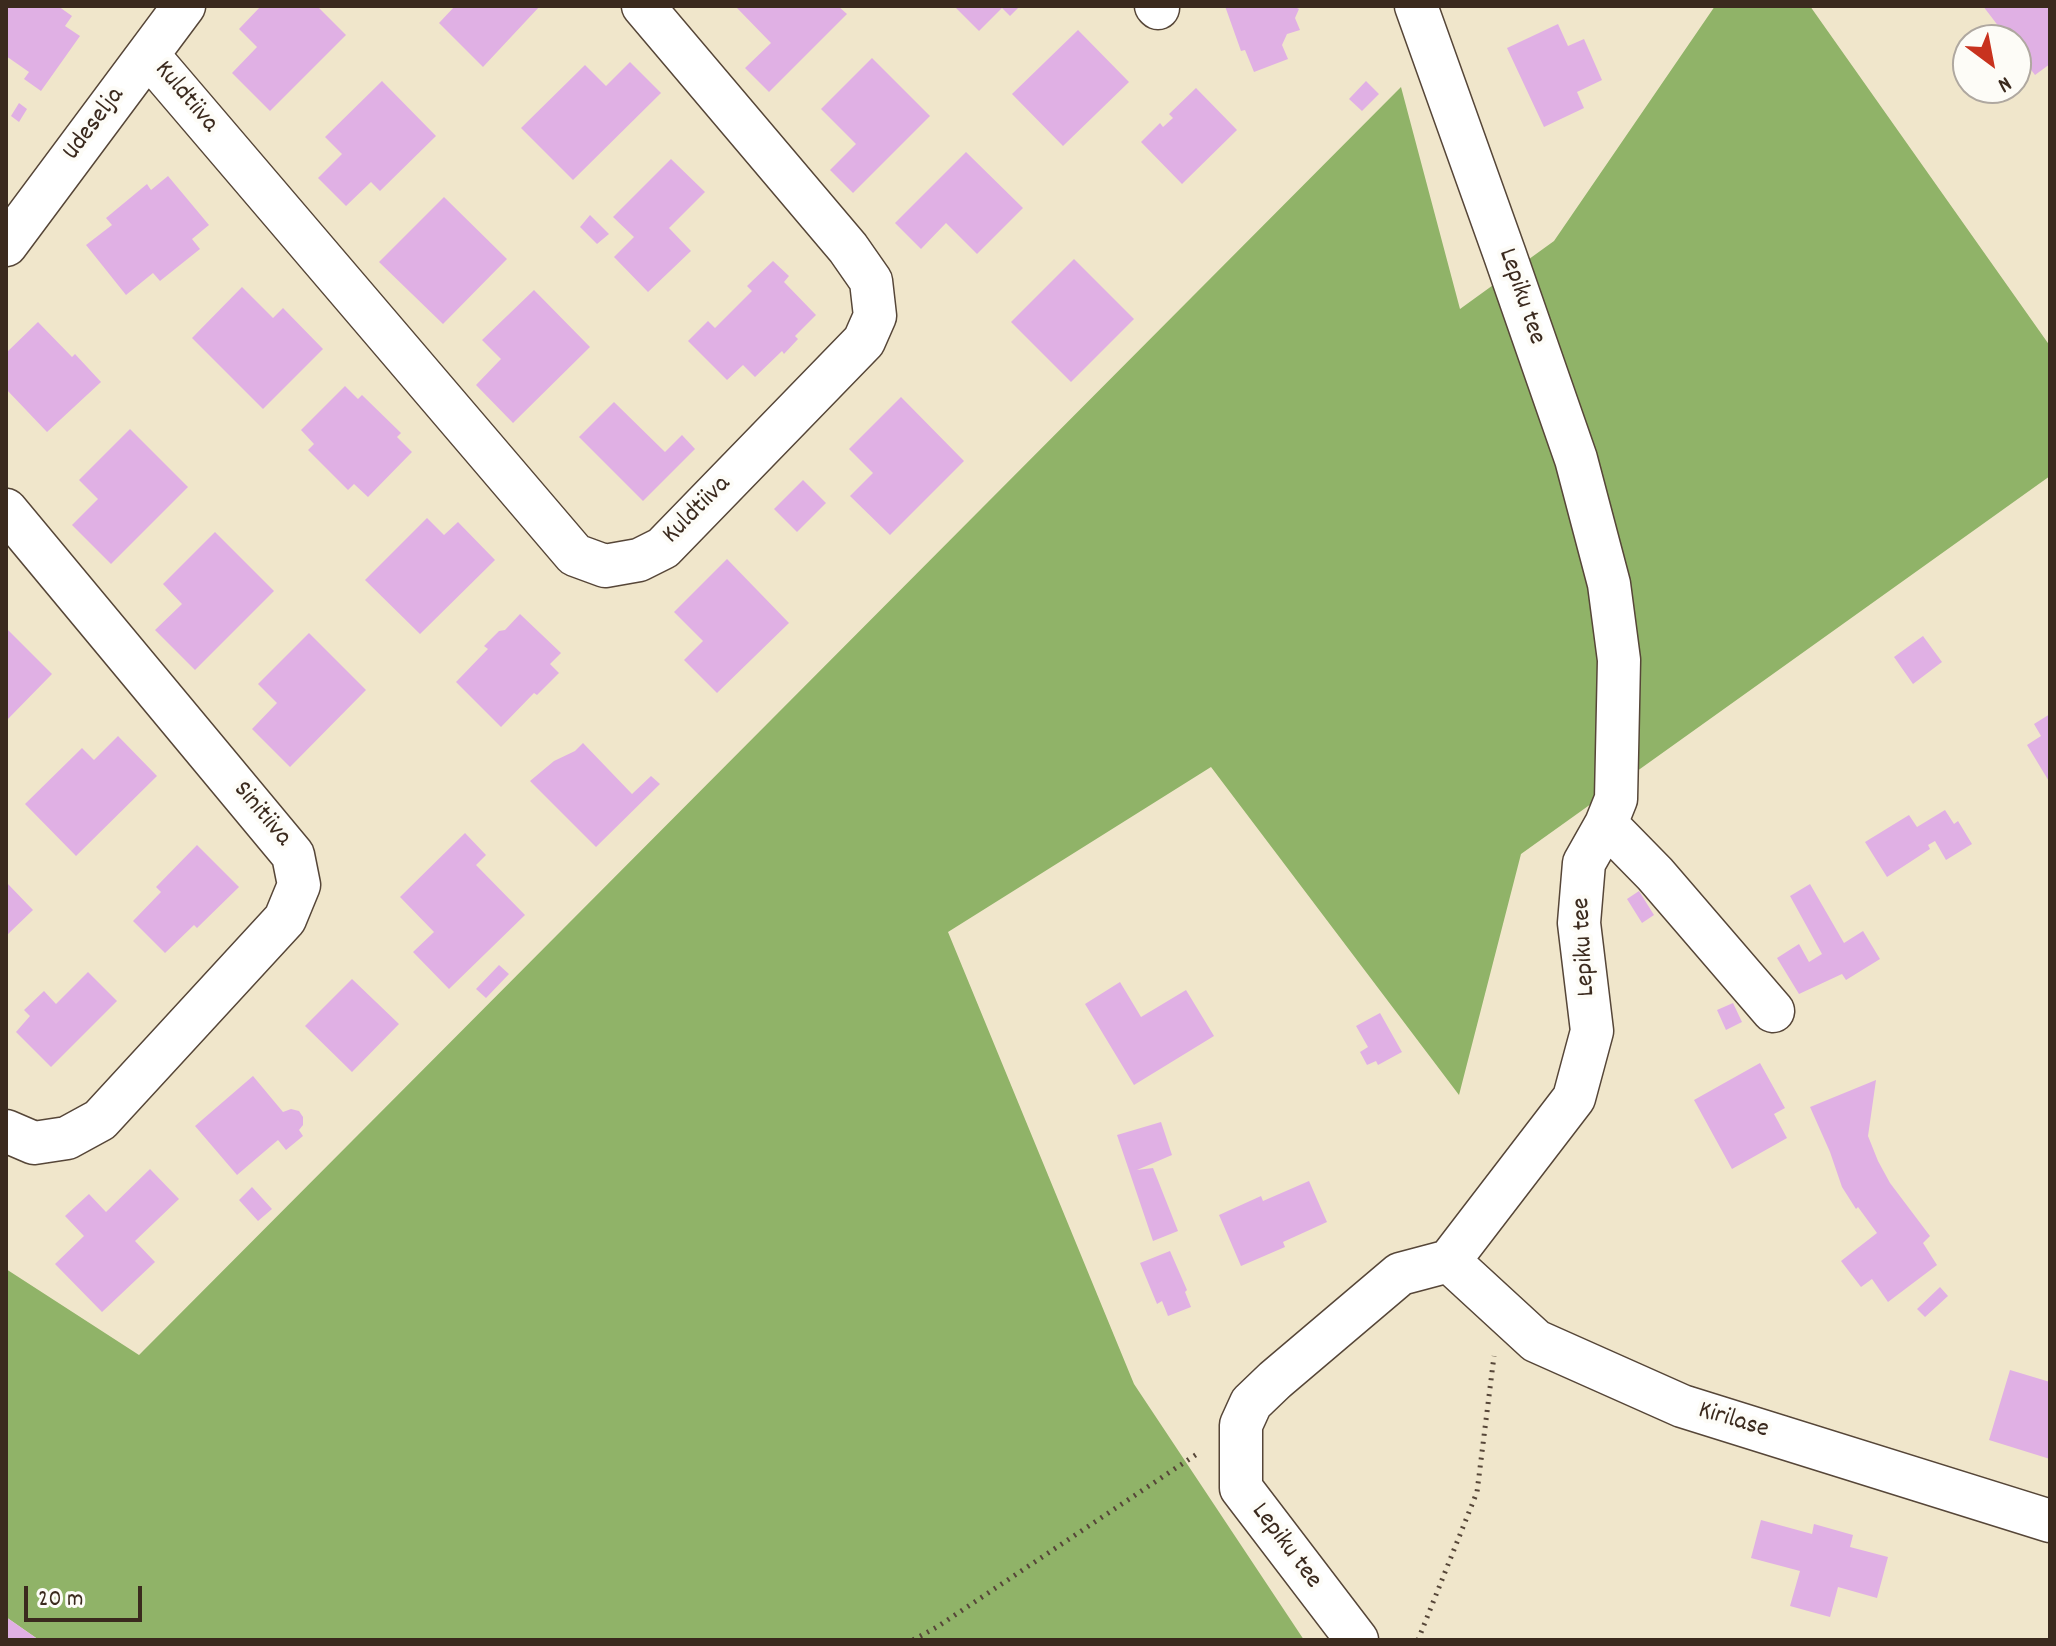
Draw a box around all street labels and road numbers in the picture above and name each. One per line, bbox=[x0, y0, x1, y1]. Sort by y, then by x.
street label: Kuldtiiva bbox=[146, 56, 224, 140]
street label: Udeselja bbox=[57, 82, 133, 168]
street label: Lepiku tee bbox=[1489, 245, 1551, 349]
street label: Kuldtiiva bbox=[657, 470, 739, 552]
street label: Sinitiiva bbox=[225, 776, 297, 854]
street label: Lepiku tee bbox=[1568, 897, 1604, 997]
street label: Kirilase bbox=[1694, 1397, 1772, 1447]
street label: Lepiku tee bbox=[1243, 1498, 1327, 1596]

